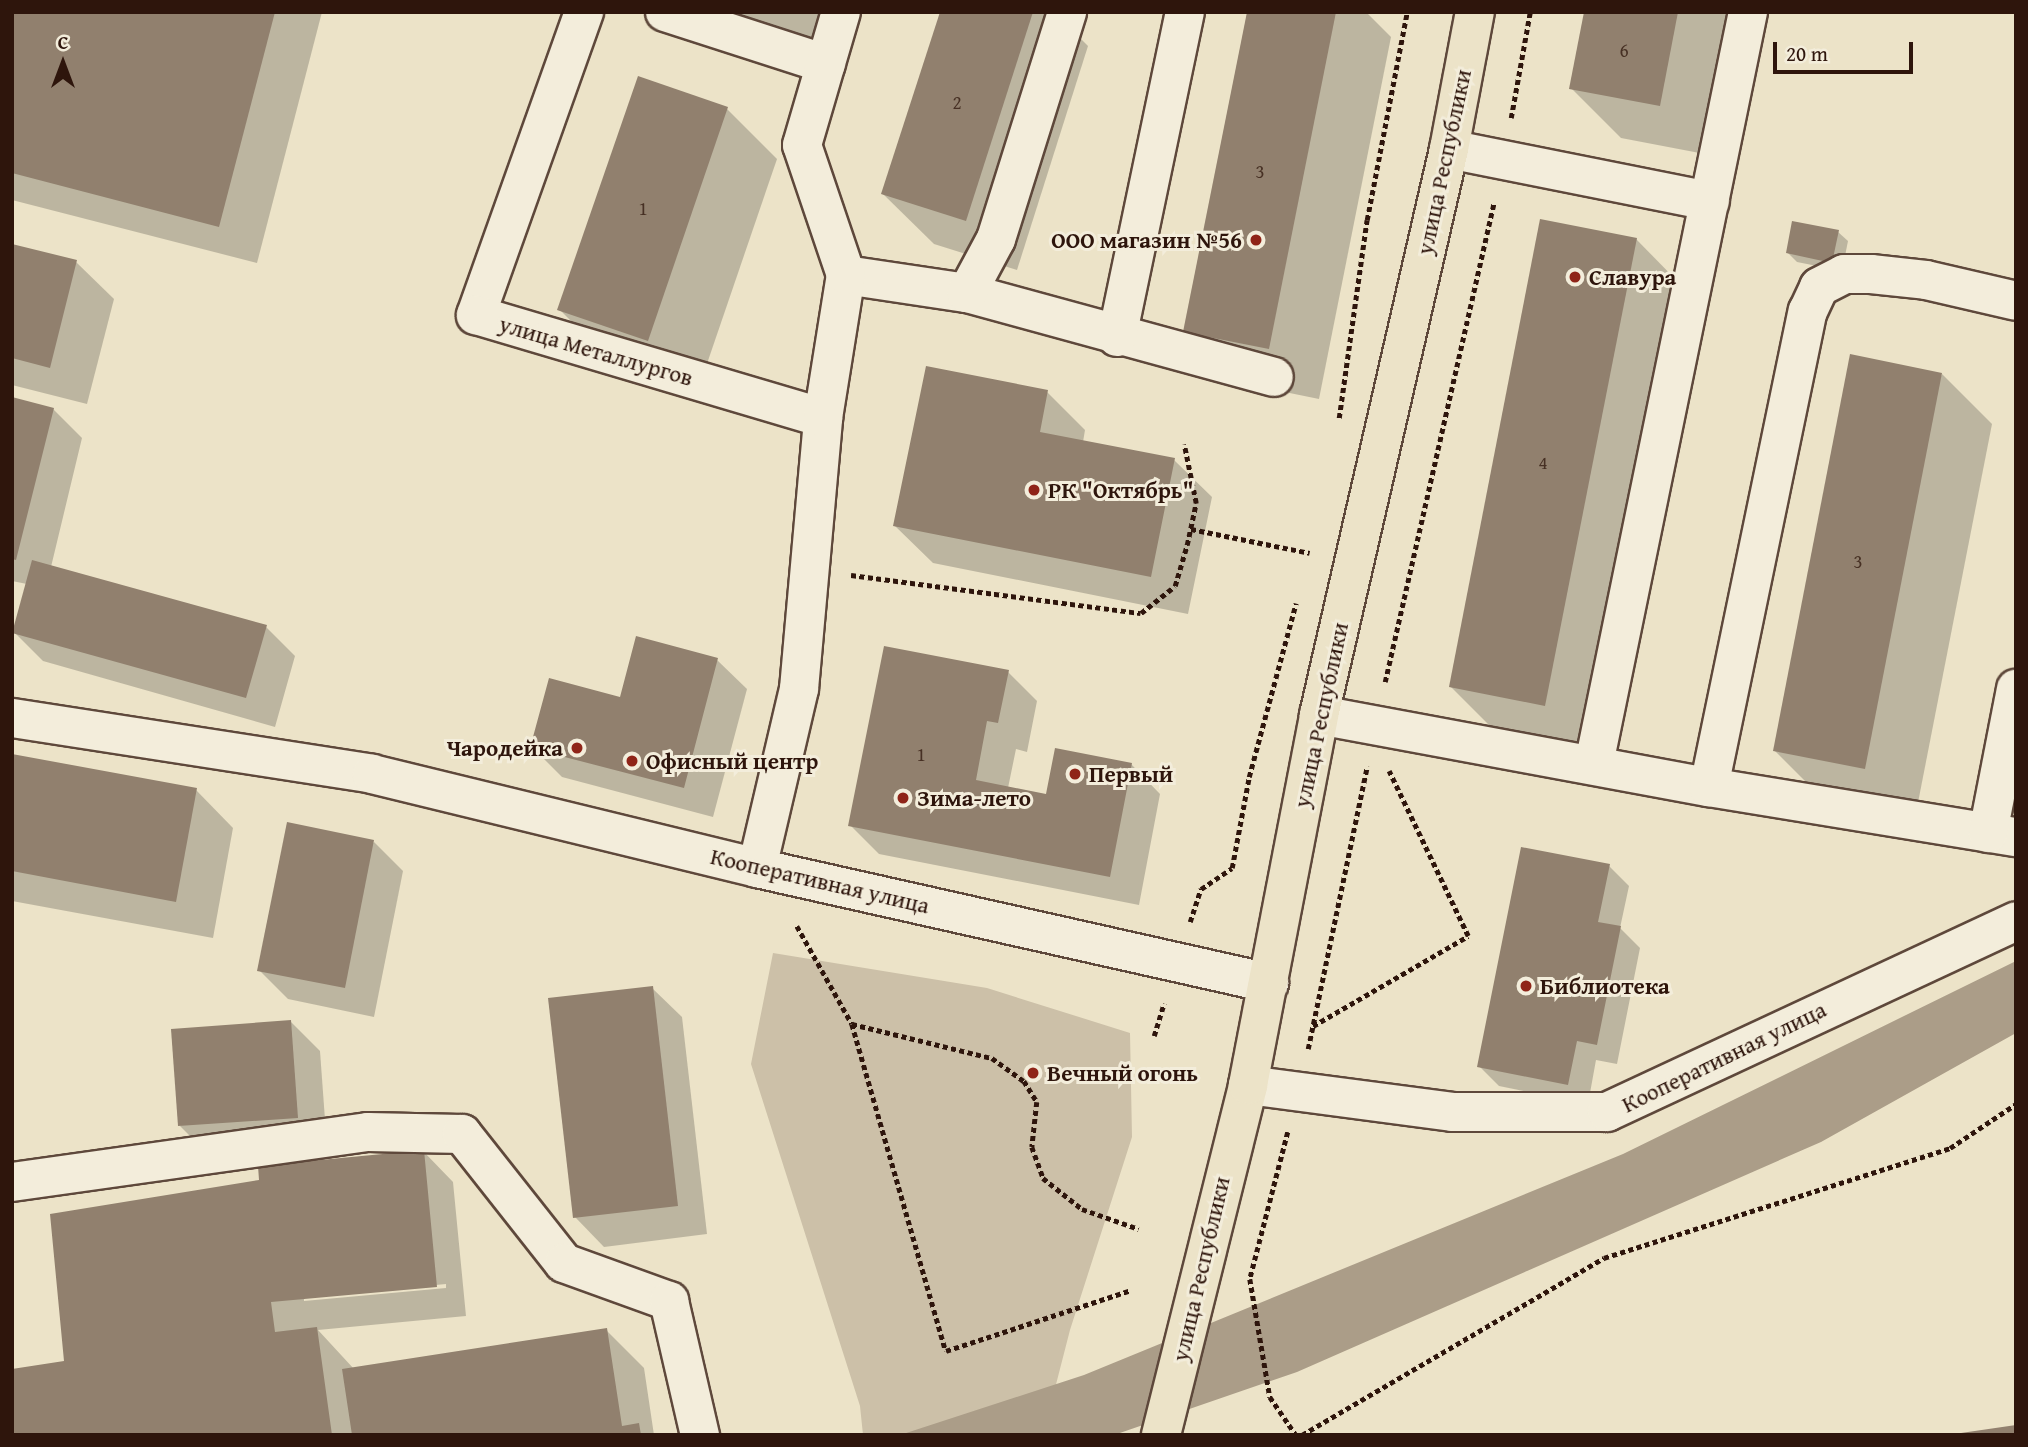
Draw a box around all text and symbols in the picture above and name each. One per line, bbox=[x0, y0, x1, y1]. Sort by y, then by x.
north arrow bbox=[28, 28, 98, 98]
text: С bbox=[58, 28, 68, 56]
scale bar bbox=[1776, 28, 1916, 72]
text: 20 m bbox=[1786, 38, 1828, 69]
house number: 6 bbox=[1619, 40, 1629, 62]
street label: улица Республики bbox=[1411, 67, 1477, 257]
house number: 2 bbox=[952, 92, 962, 114]
house number: 3 bbox=[1255, 161, 1265, 183]
house number: 1 bbox=[638, 198, 648, 220]
place label: ООО магазин №56 bbox=[1051, 226, 1242, 254]
marker: ООО магазин №56 bbox=[1248, 232, 1264, 248]
place label: Славура bbox=[1589, 263, 1676, 291]
marker: Славура bbox=[1567, 269, 1583, 285]
street label: улица Металлургов bbox=[496, 310, 696, 392]
house number: 4 bbox=[1538, 452, 1548, 474]
place label: РК "Октябрь" bbox=[1048, 476, 1194, 504]
marker: РК "Октябрь" bbox=[1026, 482, 1042, 498]
house number: 3 bbox=[1853, 551, 1863, 573]
street label: улица Республики bbox=[1288, 620, 1354, 810]
place label: Чародейка bbox=[446, 734, 563, 762]
marker: Чародейка bbox=[569, 740, 585, 756]
house number: 1 bbox=[916, 744, 926, 766]
place label: Офисный центр bbox=[646, 747, 818, 775]
marker: Офисный центр bbox=[624, 753, 640, 769]
place label: Первый bbox=[1089, 760, 1173, 788]
marker: Первый bbox=[1067, 766, 1083, 782]
place label: Зима-лето bbox=[917, 784, 1031, 812]
marker: Зима-лето bbox=[895, 790, 911, 806]
street label: Кооперативная улица bbox=[708, 842, 932, 920]
place label: Библиотека bbox=[1540, 972, 1670, 1000]
marker: Библиотека bbox=[1518, 978, 1534, 994]
street label: Кооперативная улица bbox=[1617, 996, 1831, 1118]
place label: Вечный огонь bbox=[1047, 1059, 1198, 1087]
marker: Вечный огонь bbox=[1025, 1065, 1041, 1081]
street label: улица Республики bbox=[1166, 1174, 1236, 1364]

